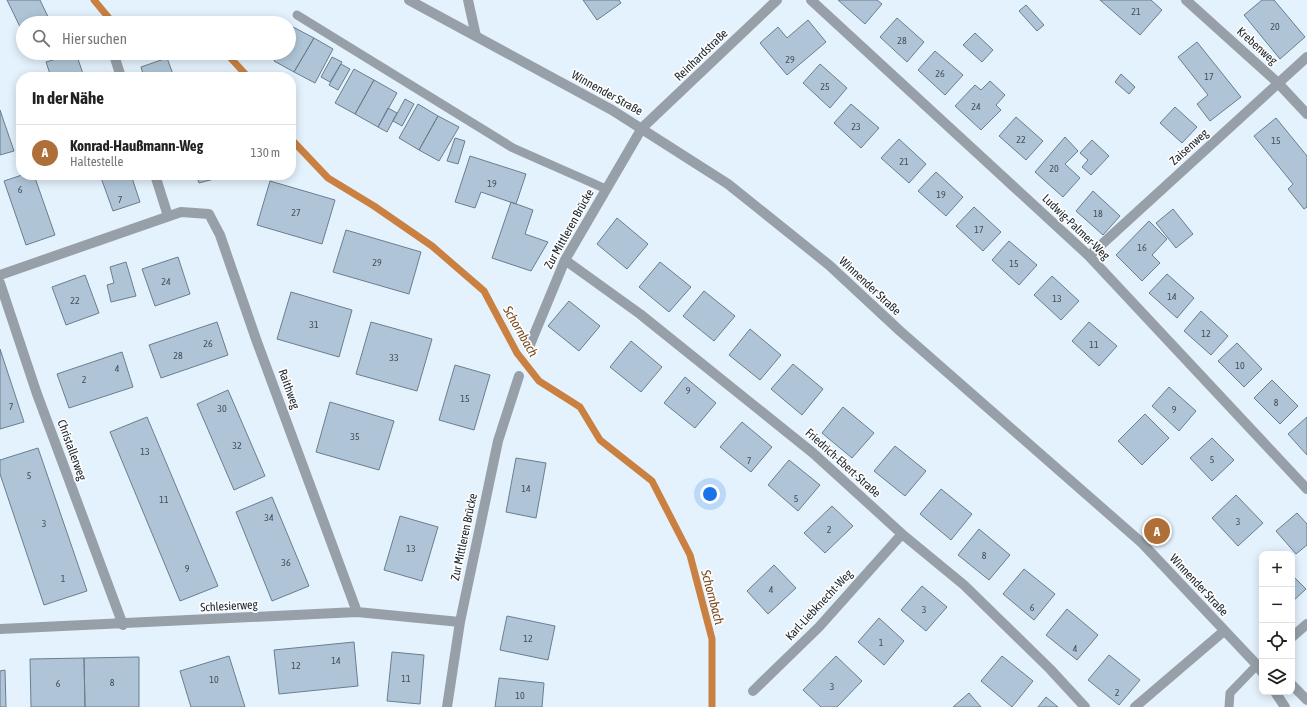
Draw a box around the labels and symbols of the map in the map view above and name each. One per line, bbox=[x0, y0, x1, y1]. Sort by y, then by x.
house number: 21 bbox=[1131, 6, 1141, 17]
house number: 20 bbox=[1270, 21, 1280, 32]
street label: Krebenweg bbox=[1234, 24, 1281, 68]
street label: Reinhardstraße bbox=[672, 26, 730, 84]
house number: 28 bbox=[897, 35, 907, 46]
house number: 29 bbox=[785, 54, 795, 65]
street label: Winnender Straße bbox=[569, 68, 645, 118]
house number: 26 bbox=[935, 68, 945, 79]
house number: 17 bbox=[1204, 71, 1214, 82]
house number: 25 bbox=[820, 81, 830, 92]
house number: 24 bbox=[971, 101, 981, 112]
house number: 23 bbox=[851, 121, 861, 132]
street label: Zaisenweg bbox=[1167, 126, 1212, 168]
house number: 22 bbox=[1016, 134, 1026, 145]
house number: 15 bbox=[1271, 135, 1281, 146]
house number: 21 bbox=[899, 156, 909, 167]
house number: 20 bbox=[1049, 163, 1059, 174]
house number: 19 bbox=[487, 178, 497, 189]
house number: 6 bbox=[18, 184, 23, 195]
street label: Zur Mittleren Brücke bbox=[541, 187, 597, 271]
house number: 19 bbox=[936, 189, 946, 200]
street label: Ludwig-Palmer-Weg bbox=[1039, 191, 1113, 263]
house number: 7 bbox=[118, 194, 123, 205]
house number: 27 bbox=[291, 207, 301, 218]
house number: 18 bbox=[1093, 208, 1103, 219]
house number: 17 bbox=[974, 224, 984, 235]
house number: 16 bbox=[1137, 242, 1147, 253]
street label: Winnender Straße bbox=[836, 254, 904, 318]
house number: 29 bbox=[372, 257, 382, 268]
house number: 15 bbox=[1009, 258, 1019, 269]
house number: 24 bbox=[161, 276, 171, 287]
house number: 14 bbox=[1167, 291, 1177, 302]
house number: 13 bbox=[1052, 293, 1062, 304]
house number: 22 bbox=[70, 295, 80, 306]
water label: Schornbach bbox=[500, 302, 541, 360]
house number: 31 bbox=[309, 319, 319, 330]
house number: 12 bbox=[1201, 328, 1211, 339]
house number: 26 bbox=[203, 338, 213, 349]
house number: 11 bbox=[1089, 339, 1099, 350]
house number: 28 bbox=[173, 350, 183, 361]
house number: 33 bbox=[389, 352, 399, 363]
house number: 10 bbox=[1235, 360, 1245, 371]
house number: 4 bbox=[115, 363, 120, 374]
street label: Raithweg bbox=[275, 367, 303, 412]
house number: 2 bbox=[82, 374, 87, 385]
house number: 9 bbox=[686, 385, 691, 396]
house number: 15 bbox=[460, 393, 470, 404]
house number: 8 bbox=[1274, 397, 1279, 408]
house number: 7 bbox=[9, 401, 14, 412]
house number: 30 bbox=[217, 403, 227, 414]
house number: 9 bbox=[1172, 404, 1177, 415]
street label: Christallerweg bbox=[55, 418, 90, 483]
street label: Friedrich-Ebert-Straße bbox=[803, 426, 883, 500]
house number: 35 bbox=[350, 431, 360, 442]
house number: 32 bbox=[232, 440, 242, 451]
house number: 13 bbox=[140, 446, 150, 457]
house number: 5 bbox=[1210, 454, 1215, 465]
house number: 7 bbox=[747, 455, 752, 466]
house number: 5 bbox=[27, 470, 32, 481]
house number: 14 bbox=[521, 483, 531, 494]
your location bbox=[700, 484, 720, 504]
street label: Zur Mittleren Brücke bbox=[448, 492, 480, 582]
house number: 5 bbox=[794, 493, 799, 504]
house number: 11 bbox=[159, 494, 169, 505]
house number: 34 bbox=[264, 512, 274, 523]
pin: A bbox=[1144, 516, 1170, 546]
house number: 3 bbox=[1236, 516, 1241, 527]
house number: 3 bbox=[42, 518, 47, 529]
house number: 2 bbox=[827, 524, 832, 535]
house number: 13 bbox=[406, 543, 416, 554]
house number: 8 bbox=[982, 550, 987, 561]
street label: Winnender Straße bbox=[1167, 551, 1231, 619]
house number: 36 bbox=[281, 557, 291, 568]
house number: 9 bbox=[185, 563, 190, 574]
street label: Karl-Liebknecht-Weg bbox=[783, 566, 856, 643]
water label: Schornbach bbox=[698, 567, 727, 627]
house number: 1 bbox=[61, 573, 66, 584]
house number: 4 bbox=[769, 584, 774, 595]
street label: Schlesierweg bbox=[200, 597, 259, 614]
house number: 6 bbox=[1030, 602, 1035, 613]
house number: 3 bbox=[922, 604, 927, 615]
house number: 12 bbox=[523, 633, 533, 644]
house number: 1 bbox=[879, 637, 884, 648]
house number: 4 bbox=[1073, 643, 1078, 654]
house number: 14 bbox=[331, 655, 341, 666]
house number: 12 bbox=[291, 660, 301, 671]
house number: 11 bbox=[401, 673, 411, 684]
house number: 10 bbox=[209, 674, 219, 685]
house number: 8 bbox=[110, 677, 115, 688]
house number: 6 bbox=[56, 678, 61, 689]
house number: 3 bbox=[830, 681, 835, 692]
house number: 2 bbox=[1115, 687, 1120, 698]
house number: 10 bbox=[515, 690, 525, 701]

